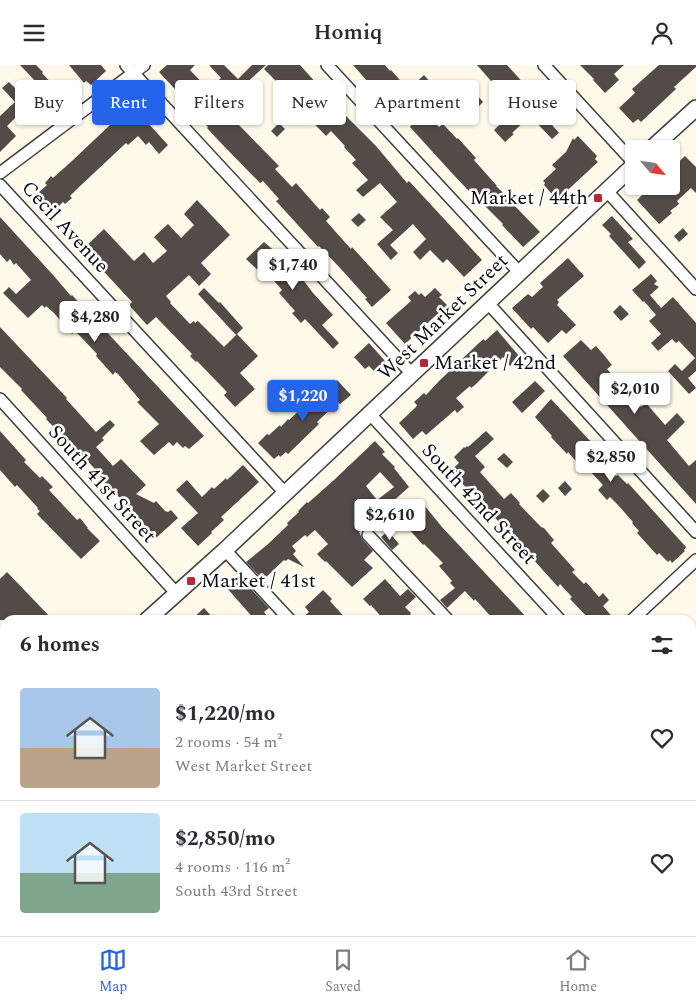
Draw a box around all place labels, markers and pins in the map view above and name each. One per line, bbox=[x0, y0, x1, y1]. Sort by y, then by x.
place label: Market / 44th bbox=[470, 183, 588, 213]
marker: Market / 44th bbox=[592, 192, 604, 204]
pin: $1,740 bbox=[252, 249, 334, 291]
pin: $4,280 bbox=[54, 301, 136, 343]
place label: Market / 42nd bbox=[434, 348, 556, 378]
marker: Market / 42nd bbox=[418, 357, 430, 369]
pin: $2,010 bbox=[594, 373, 676, 415]
pin: $1,220 bbox=[262, 379, 344, 422]
pin: $2,850 bbox=[570, 441, 652, 483]
pin: $2,610 bbox=[349, 499, 431, 541]
place label: Market / 41st bbox=[201, 566, 316, 596]
marker: Market / 41st bbox=[185, 575, 197, 587]

